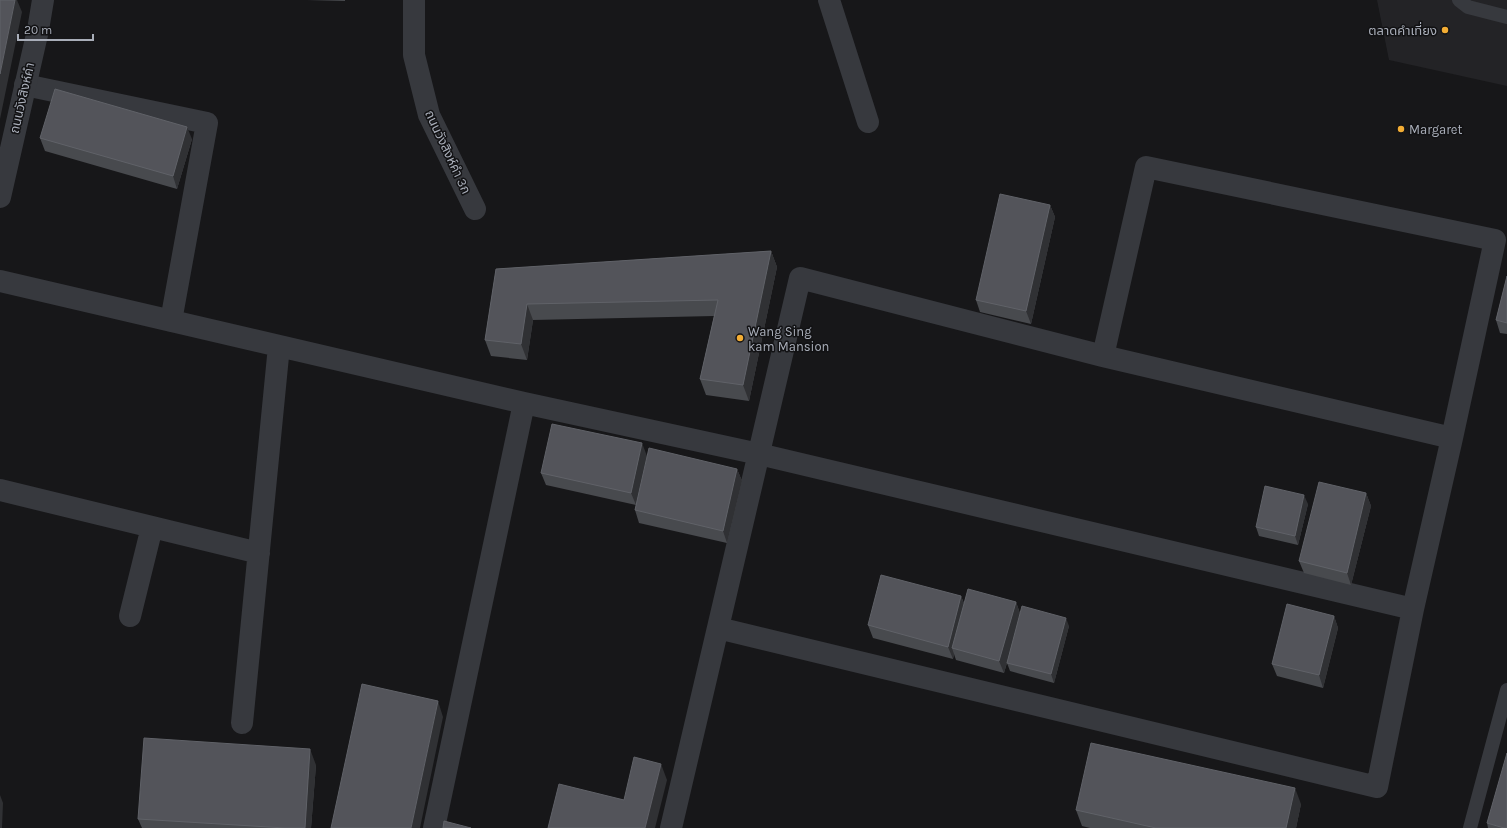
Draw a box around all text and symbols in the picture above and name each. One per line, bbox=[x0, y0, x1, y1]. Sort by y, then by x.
scale bar bbox=[18, 16, 93, 42]
place label: ตลาดคำเที่ยง bbox=[1368, 21, 1437, 38]
text: 20 m bbox=[24, 23, 52, 37]
marker: ตลาดคำเที่ยง bbox=[1440, 25, 1450, 35]
street label: ถนนวังสิงห์คำ bbox=[7, 61, 37, 135]
street label: ถนนวังสิงห์คำ 3ก bbox=[422, 108, 474, 196]
place label: Margaret bbox=[1409, 122, 1463, 137]
marker: Margaret bbox=[1396, 124, 1406, 134]
place label: Wang Sing kam Mansion bbox=[748, 324, 829, 354]
marker: Wang Sing kam Mansion bbox=[735, 333, 745, 343]

